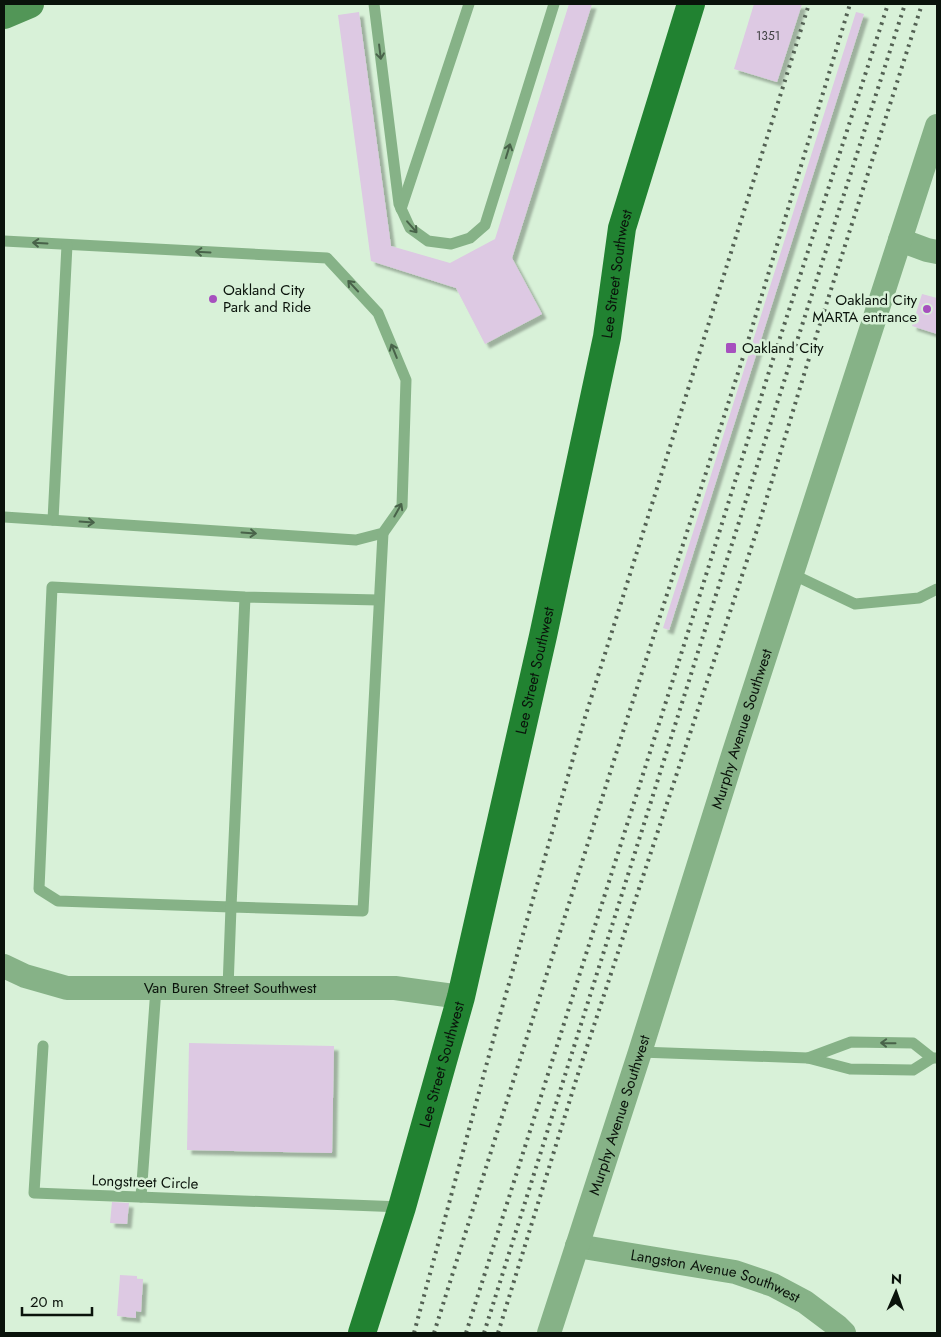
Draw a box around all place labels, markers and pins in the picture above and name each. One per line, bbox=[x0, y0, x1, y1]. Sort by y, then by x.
place label: Oakland City Park and Ride bbox=[223, 279, 311, 318]
place label: Oakland City MARTA entrance bbox=[812, 289, 917, 328]
marker: Oakland City Park and Ride bbox=[207, 293, 219, 305]
marker: Oakland City MARTA entrance bbox=[921, 303, 933, 315]
place label: Oakland City bbox=[742, 337, 824, 359]
marker: Oakland City bbox=[724, 341, 738, 355]

